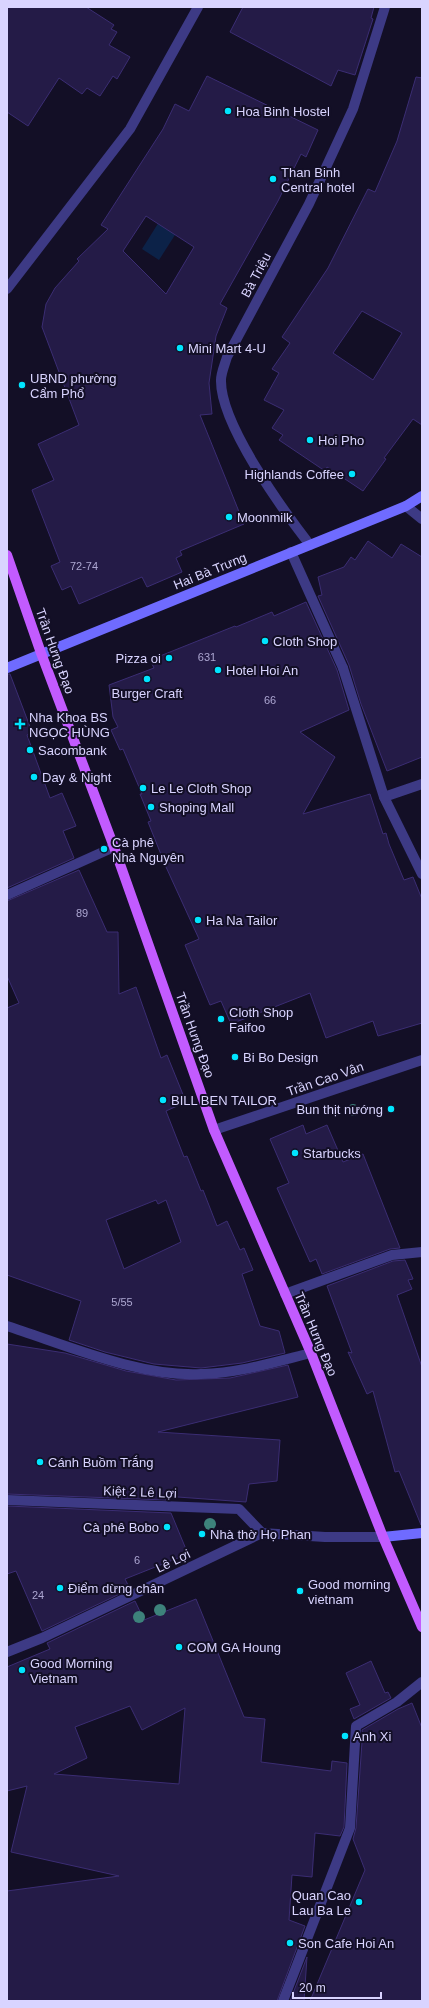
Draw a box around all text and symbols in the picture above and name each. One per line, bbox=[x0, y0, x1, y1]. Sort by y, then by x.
place label: Hoa Binh Hostel bbox=[236, 104, 330, 119]
marker: Hoa Binh Hostel bbox=[223, 106, 233, 116]
place label: Than Binh Central hotel bbox=[281, 165, 355, 195]
marker: Than Binh Central hotel bbox=[268, 174, 278, 184]
street label: Bà Triệu bbox=[238, 250, 274, 300]
place label: Mini Mart 4-U bbox=[188, 341, 266, 356]
marker: Mini Mart 4-U bbox=[175, 343, 185, 353]
place label: UBND phường Cẩm Phổ bbox=[30, 371, 117, 401]
marker: UBND phường Cẩm Phổ bbox=[17, 380, 27, 390]
place label: Hoi Pho bbox=[318, 433, 364, 448]
marker: Hoi Pho bbox=[305, 435, 315, 445]
place label: Highlands Coffee bbox=[245, 467, 344, 482]
marker: Highlands Coffee bbox=[347, 469, 357, 479]
place label: Moonmilk bbox=[237, 510, 293, 525]
marker: Moonmilk bbox=[224, 512, 234, 522]
street label: Hai Bà Trưng bbox=[171, 550, 249, 592]
house number: 72-74 bbox=[70, 560, 98, 572]
street label: Trần Hưng Đạo bbox=[33, 606, 77, 696]
place label: Cloth Shop bbox=[273, 634, 337, 649]
marker: Cloth Shop bbox=[260, 636, 270, 646]
place label: Pizza oi bbox=[115, 651, 161, 666]
house number: 631 bbox=[198, 651, 216, 663]
marker: Pizza oi bbox=[164, 653, 174, 663]
place label: Hotel Hoi An bbox=[226, 663, 298, 678]
marker: Hotel Hoi An bbox=[213, 665, 223, 675]
marker: Burger Craft bbox=[142, 674, 152, 684]
place label: Burger Craft bbox=[112, 686, 183, 701]
house number: 66 bbox=[264, 694, 276, 706]
place label: Nha Khoa BS NGỌC HÙNG bbox=[29, 710, 110, 740]
marker: Nha Khoa BS NGỌC HÙNG bbox=[14, 718, 26, 730]
place label: Sacombank bbox=[38, 743, 107, 758]
marker: Sacombank bbox=[25, 745, 35, 755]
place label: Day & Night bbox=[42, 770, 112, 785]
marker: Day & Night bbox=[29, 772, 39, 782]
place label: Le Le Cloth Shop bbox=[151, 781, 251, 796]
marker: Le Le Cloth Shop bbox=[138, 783, 148, 793]
place label: Shoping Mall bbox=[159, 800, 234, 815]
marker: Shoping Mall bbox=[146, 802, 156, 812]
place label: Cà phê Nhà Nguyên bbox=[112, 835, 184, 865]
marker: Cà phê Nhà Nguyên bbox=[99, 844, 109, 854]
house number: 89 bbox=[76, 907, 88, 919]
place label: Ha Na Tailor bbox=[206, 913, 278, 928]
marker: Ha Na Tailor bbox=[193, 915, 203, 925]
street label: Trần Hưng Đạo bbox=[173, 990, 217, 1080]
place label: Cloth Shop Faifoo bbox=[229, 1005, 293, 1035]
marker: Cloth Shop Faifoo bbox=[216, 1014, 226, 1024]
place label: Bi Bo Design bbox=[243, 1050, 318, 1065]
marker: Bi Bo Design bbox=[230, 1052, 240, 1062]
street label: Trần Cao Vân bbox=[285, 1059, 365, 1099]
place label: BILL BEN TAILOR bbox=[171, 1093, 277, 1108]
marker: BILL BEN TAILOR bbox=[158, 1095, 168, 1105]
place label: Bun thịt nướng bbox=[296, 1102, 383, 1117]
marker: Bun thịt nướng bbox=[386, 1104, 396, 1114]
place label: Starbucks bbox=[303, 1146, 361, 1161]
marker: Starbucks bbox=[290, 1148, 300, 1158]
street label: Trần Hưng Đạo bbox=[292, 1290, 340, 1378]
house number: 5/55 bbox=[111, 1296, 133, 1308]
place label: Cánh Buồm Trắng bbox=[48, 1455, 154, 1470]
marker: Cánh Buồm Trắng bbox=[35, 1457, 45, 1467]
street label: Kiệt 2 Lê Lợi bbox=[103, 1483, 177, 1501]
place label: Cà phê Bobo bbox=[83, 1520, 159, 1535]
marker: Cà phê Bobo bbox=[162, 1522, 172, 1532]
place label: Nhà thờ Họ Phan bbox=[210, 1527, 311, 1542]
marker: Nhà thờ Họ Phan bbox=[197, 1529, 207, 1539]
street label: Lê Lợi bbox=[153, 1546, 193, 1576]
house number: 6 bbox=[134, 1554, 140, 1566]
place label: Good morning vietnam bbox=[308, 1577, 390, 1607]
place label: Điểm dừng chân bbox=[68, 1581, 164, 1596]
marker: Điểm dừng chân bbox=[55, 1583, 65, 1593]
marker: Good morning vietnam bbox=[295, 1586, 305, 1596]
house number: 24 bbox=[32, 1589, 44, 1601]
place label: COM GA Houng bbox=[187, 1640, 281, 1655]
marker: COM GA Houng bbox=[174, 1642, 184, 1652]
place label: Good Morning Vietnam bbox=[30, 1656, 112, 1686]
marker: Good Morning Vietnam bbox=[17, 1665, 27, 1675]
place label: Anh Xi bbox=[353, 1729, 391, 1744]
marker: Anh Xi bbox=[340, 1731, 350, 1741]
place label: Quan Cao Lau Ba Le bbox=[292, 1888, 351, 1918]
marker: Quan Cao Lau Ba Le bbox=[354, 1897, 364, 1907]
place label: Son Cafe Hoi An bbox=[298, 1936, 394, 1951]
marker: Son Cafe Hoi An bbox=[285, 1938, 295, 1948]
scale bar bbox=[293, 1974, 381, 2000]
text: 20 m bbox=[299, 1981, 326, 1995]

